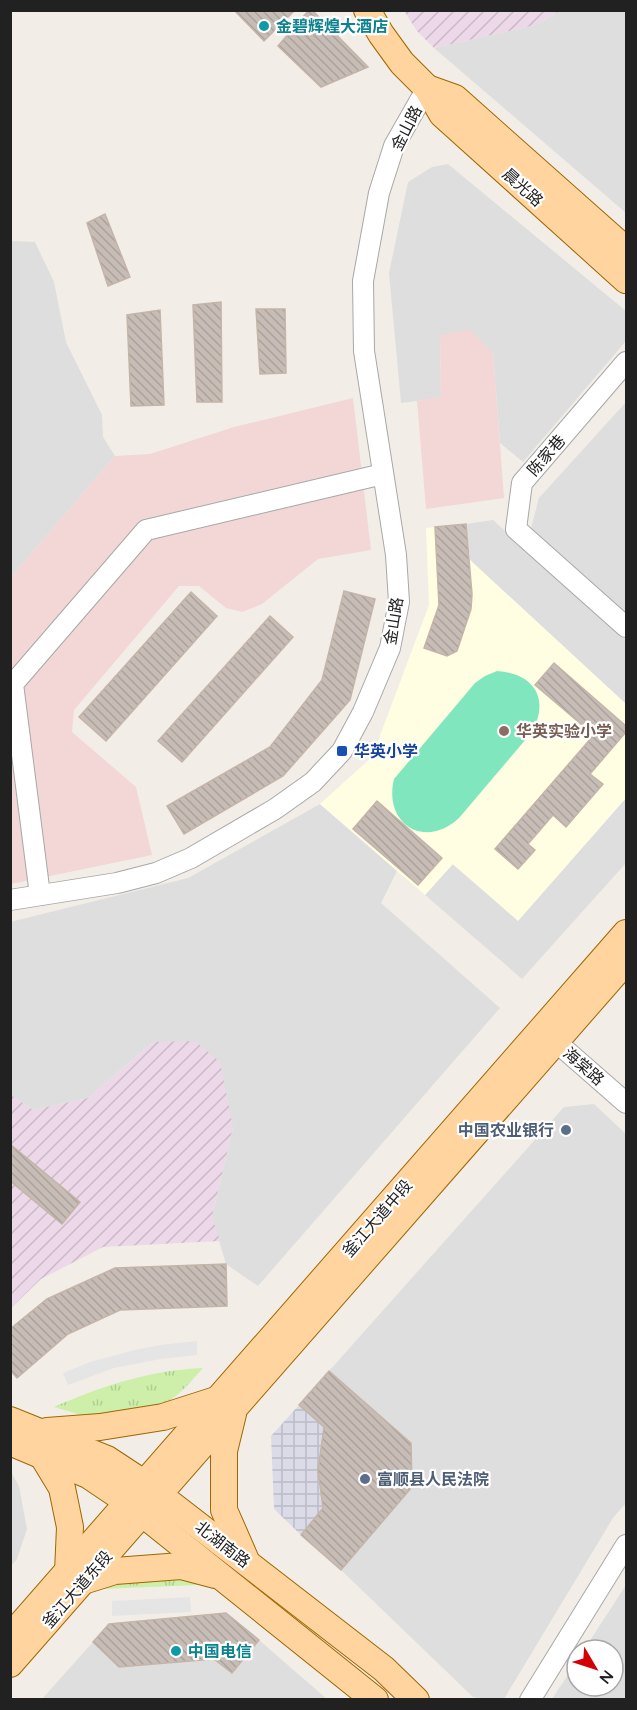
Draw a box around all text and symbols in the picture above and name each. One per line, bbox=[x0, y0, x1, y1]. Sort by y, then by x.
place label: 金碧辉煌大酒店 bbox=[276, 16, 388, 36]
marker: 金碧辉煌大酒店 bbox=[257, 19, 271, 33]
street label: 金山路 bbox=[386, 102, 426, 154]
street label: 晨光路 bbox=[498, 164, 548, 210]
street label: 陈家巷 bbox=[523, 430, 569, 480]
street label: 金山路 bbox=[379, 596, 407, 646]
place label: 华英实验小学 bbox=[516, 721, 612, 741]
marker: 华英实验小学 bbox=[497, 724, 511, 738]
place label: 华英小学 bbox=[354, 741, 418, 761]
marker: 华英小学 bbox=[335, 744, 349, 758]
street label: 海棠路 bbox=[559, 1043, 609, 1089]
place label: 中国农业银行 bbox=[458, 1120, 554, 1140]
marker: 中国农业银行 bbox=[559, 1123, 573, 1137]
street label: 釜江大道中段 bbox=[338, 1175, 416, 1261]
place label: 富顺县人民法院 bbox=[377, 1469, 489, 1489]
marker: 富顺县人民法院 bbox=[358, 1472, 372, 1486]
street label: 北湖南路 bbox=[192, 1516, 254, 1572]
street label: 釜江大道东段 bbox=[38, 1546, 116, 1632]
north arrow bbox=[565, 1638, 625, 1698]
place label: 中国电信 bbox=[188, 1641, 252, 1661]
marker: 中国电信 bbox=[169, 1644, 183, 1658]
text: N bbox=[595, 1667, 618, 1688]

